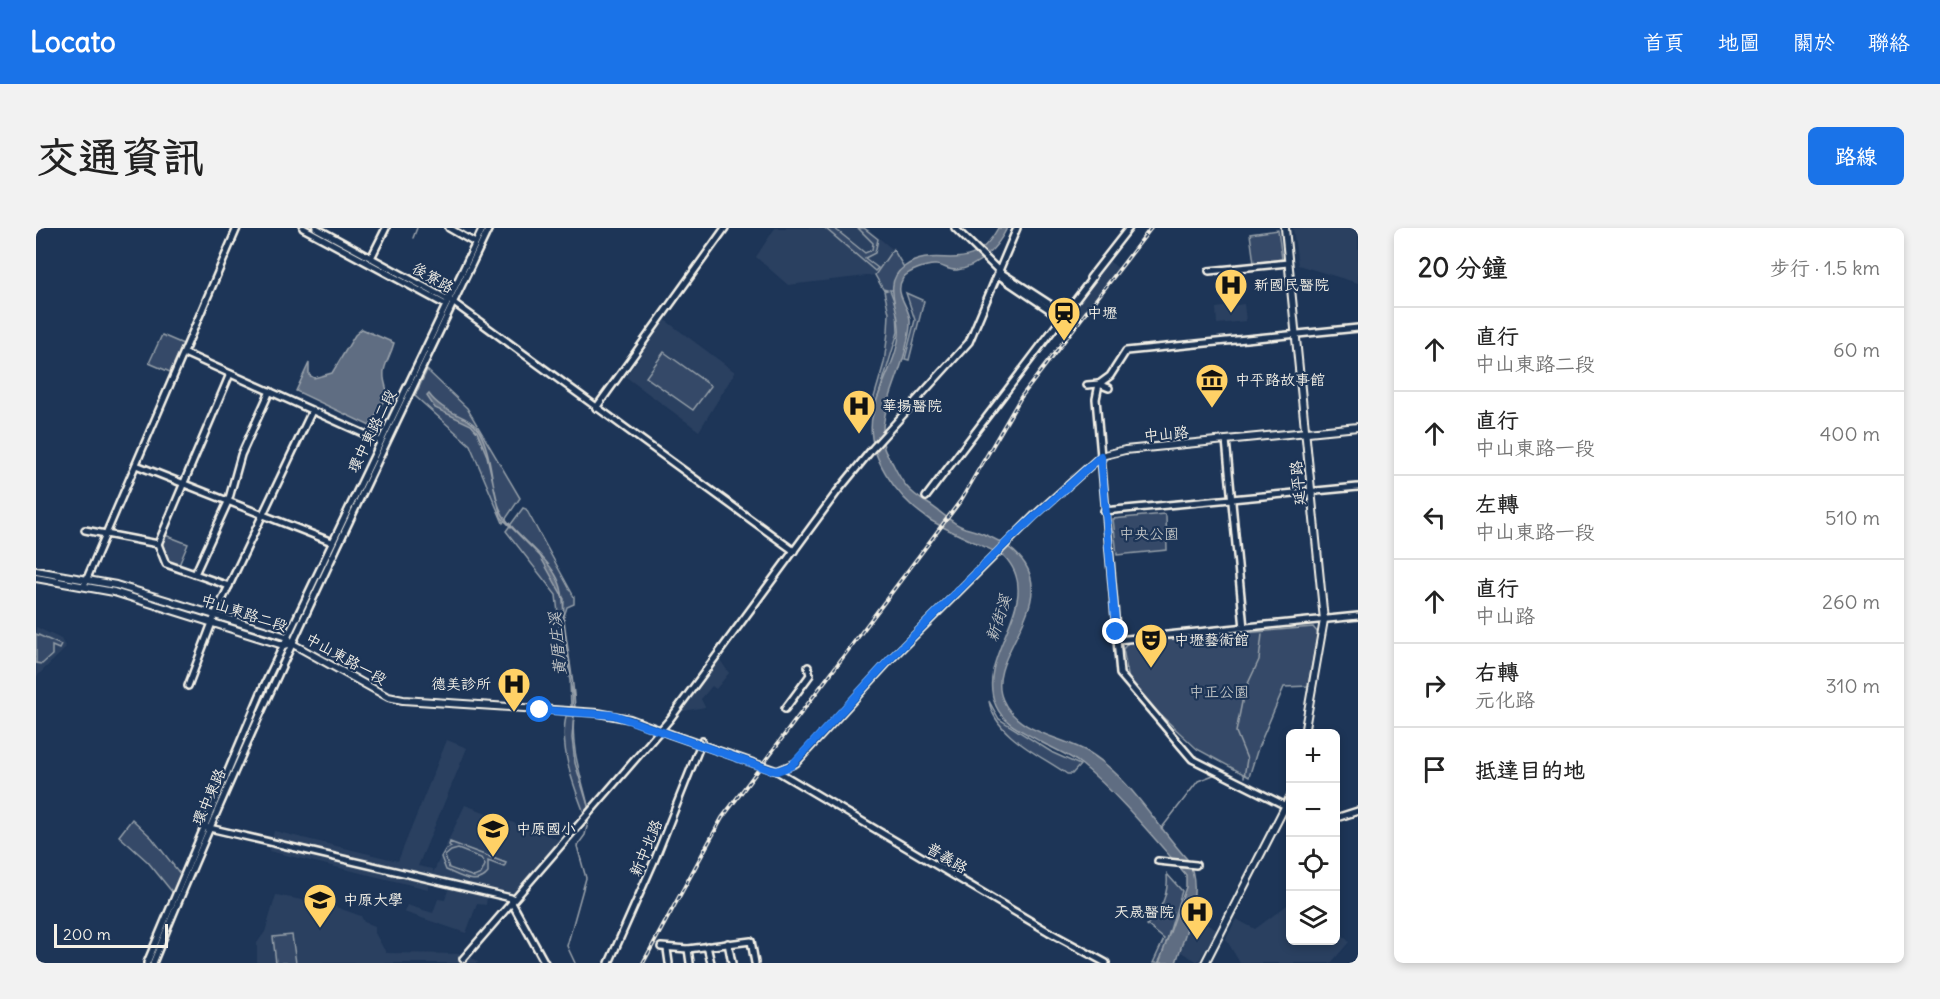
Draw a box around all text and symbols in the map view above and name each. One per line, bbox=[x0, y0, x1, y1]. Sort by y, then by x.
text: Locato bbox=[30, 24, 116, 60]
text: 首頁 bbox=[1643, 29, 1685, 56]
text: 地圖 bbox=[1718, 29, 1760, 56]
text: 關於 bbox=[1793, 29, 1835, 56]
text: 聯絡 bbox=[1868, 29, 1910, 56]
button: 路線 bbox=[1808, 127, 1904, 185]
text: 交通資訊 bbox=[36, 131, 204, 183]
text: 20 分鐘 bbox=[1418, 251, 1508, 284]
text: 步行 · 1.5 km bbox=[1770, 255, 1880, 280]
street label: 後寮路 bbox=[409, 258, 457, 297]
hospital icon: 新國民醫院 bbox=[1213, 267, 1249, 314]
place label: 新國民醫院 bbox=[1254, 275, 1329, 294]
station icon: 中壢 bbox=[1046, 295, 1082, 342]
place label: 中壢 bbox=[1087, 303, 1117, 322]
text: 直行 bbox=[1475, 322, 1519, 350]
icon: ahead bbox=[1418, 333, 1451, 366]
text: 60 m bbox=[1833, 337, 1880, 362]
text: 中山東路二段 bbox=[1475, 351, 1595, 376]
museum icon: 中平路故事館 bbox=[1194, 362, 1230, 409]
place label: 中平路故事館 bbox=[1235, 370, 1325, 389]
street label: 環中東路二段 bbox=[343, 386, 400, 475]
hospital icon: 華揚醫院 bbox=[841, 388, 877, 435]
place label: 華揚醫院 bbox=[882, 396, 942, 415]
text: 直行 bbox=[1475, 406, 1519, 434]
icon: ahead bbox=[1418, 417, 1451, 450]
text: 400 m bbox=[1820, 421, 1880, 446]
street label: 中山路 bbox=[1143, 422, 1189, 445]
text: 中山東路一段 bbox=[1475, 435, 1595, 460]
street label: 延平路 bbox=[1286, 460, 1309, 506]
text: 左轉 bbox=[1475, 490, 1519, 518]
icon: left bbox=[1418, 501, 1451, 534]
text: 510 m bbox=[1825, 505, 1880, 530]
text: 中山東路一段 bbox=[1475, 519, 1595, 544]
park label: 中央公園 bbox=[1119, 524, 1179, 543]
text: 直行 bbox=[1475, 574, 1519, 602]
icon: ahead bbox=[1418, 585, 1451, 618]
text: 260 m bbox=[1822, 589, 1880, 614]
street label: 中山東路二段 bbox=[198, 590, 290, 635]
water label: 新街溪 bbox=[981, 591, 1015, 644]
text: 中山路 bbox=[1475, 603, 1535, 628]
water label: 黃厝庄溪 bbox=[544, 610, 570, 677]
route end bbox=[1102, 618, 1128, 644]
theatre icon: 中壢藝術館 bbox=[1133, 622, 1169, 669]
street label: 中山東路一段 bbox=[302, 628, 390, 689]
place label: 中壢藝術館 bbox=[1174, 630, 1249, 649]
text: 右轉 bbox=[1475, 658, 1519, 686]
hospital icon: 德美診所 bbox=[496, 666, 532, 713]
icon: right bbox=[1418, 669, 1451, 702]
text: 310 m bbox=[1825, 673, 1880, 698]
place label: 德美診所 bbox=[431, 674, 491, 693]
park label: 中正公園 bbox=[1189, 682, 1249, 701]
text: 元化路 bbox=[1475, 687, 1535, 712]
route start bbox=[526, 696, 552, 722]
map controls bbox=[1286, 729, 1340, 945]
button: + bbox=[1286, 729, 1340, 783]
icon: arrive bbox=[1418, 753, 1451, 786]
text: 抵達目的地 bbox=[1475, 756, 1585, 784]
street label: 環中東路 bbox=[188, 766, 229, 828]
button: − bbox=[1286, 783, 1340, 837]
school or university icon: 中原國小 bbox=[475, 811, 511, 858]
street label: 新中北路 bbox=[625, 816, 666, 879]
place label: 中原國小 bbox=[516, 819, 576, 838]
button: locate bbox=[1286, 837, 1340, 891]
street label: 普義路 bbox=[923, 838, 971, 877]
school or university icon: 中原大學 bbox=[302, 882, 338, 929]
place label: 中原大學 bbox=[343, 890, 403, 909]
button: layers bbox=[1286, 891, 1340, 945]
hospital icon: 天晟醫院 bbox=[1179, 894, 1215, 941]
place label: 天晟醫院 bbox=[1114, 902, 1174, 921]
scale bar bbox=[54, 921, 168, 948]
text: 200 m bbox=[63, 924, 111, 944]

